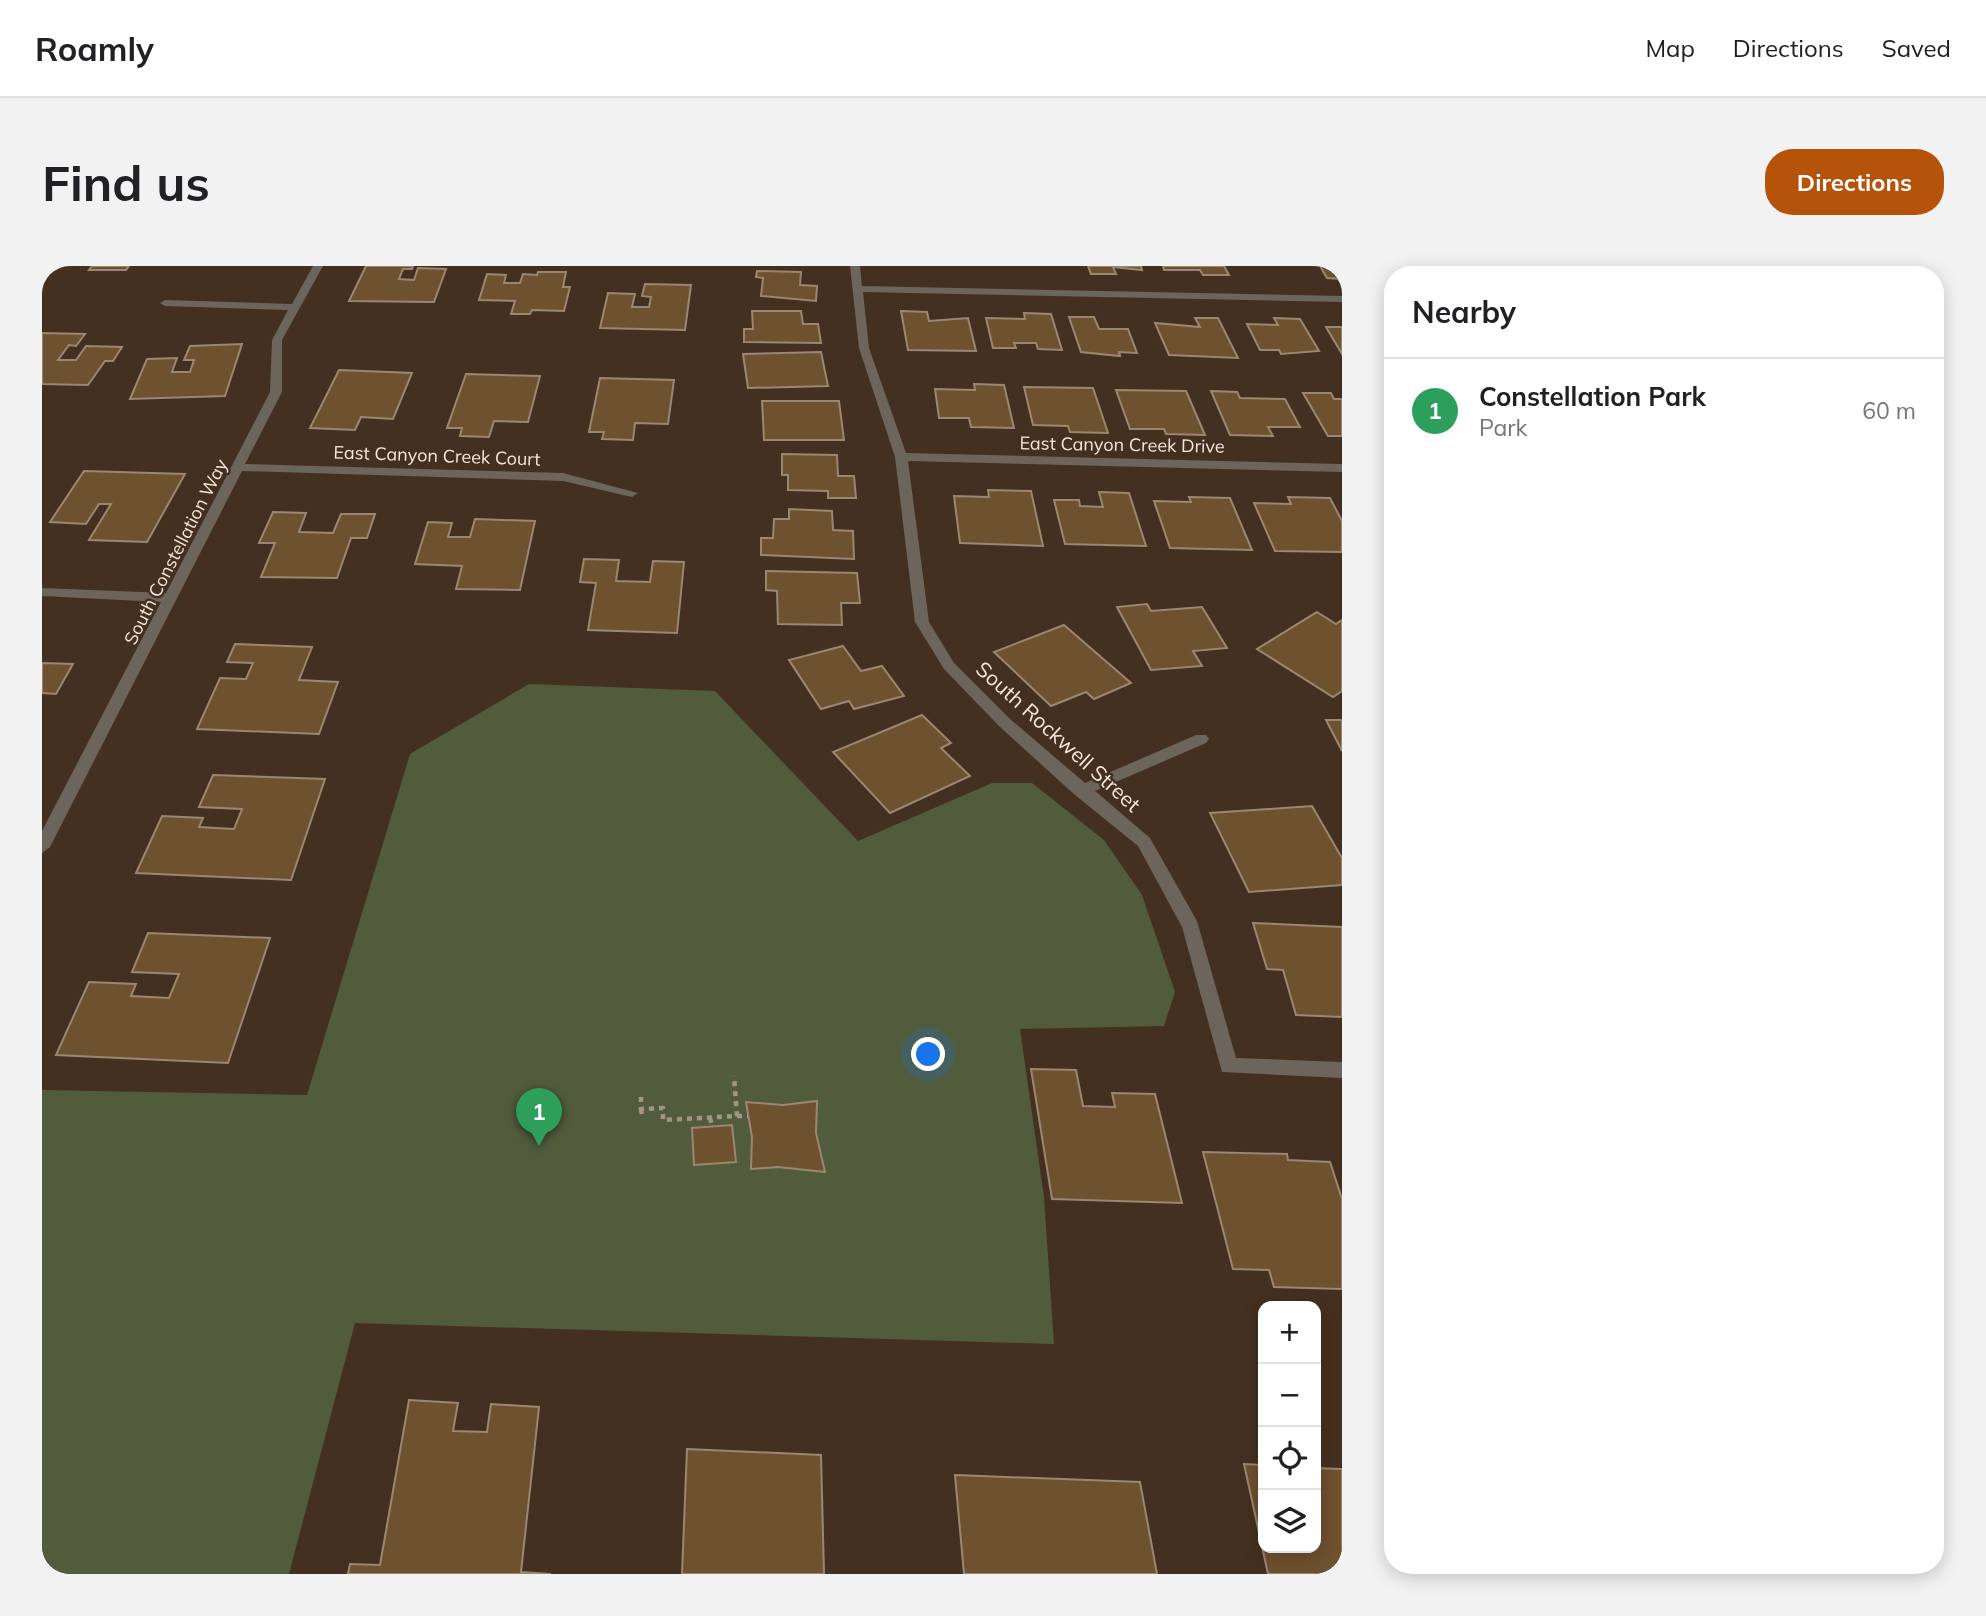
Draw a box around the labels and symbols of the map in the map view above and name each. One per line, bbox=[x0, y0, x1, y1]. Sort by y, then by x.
street label: East Canyon Creek Drive bbox=[1019, 431, 1225, 458]
street label: East Canyon Creek Court bbox=[333, 440, 541, 471]
street label: South Constellation Way bbox=[119, 455, 233, 649]
street label: South Rockwell Street bbox=[971, 655, 1146, 817]
your location bbox=[911, 1037, 945, 1071]
pin: 1 bbox=[516, 1088, 562, 1146]

